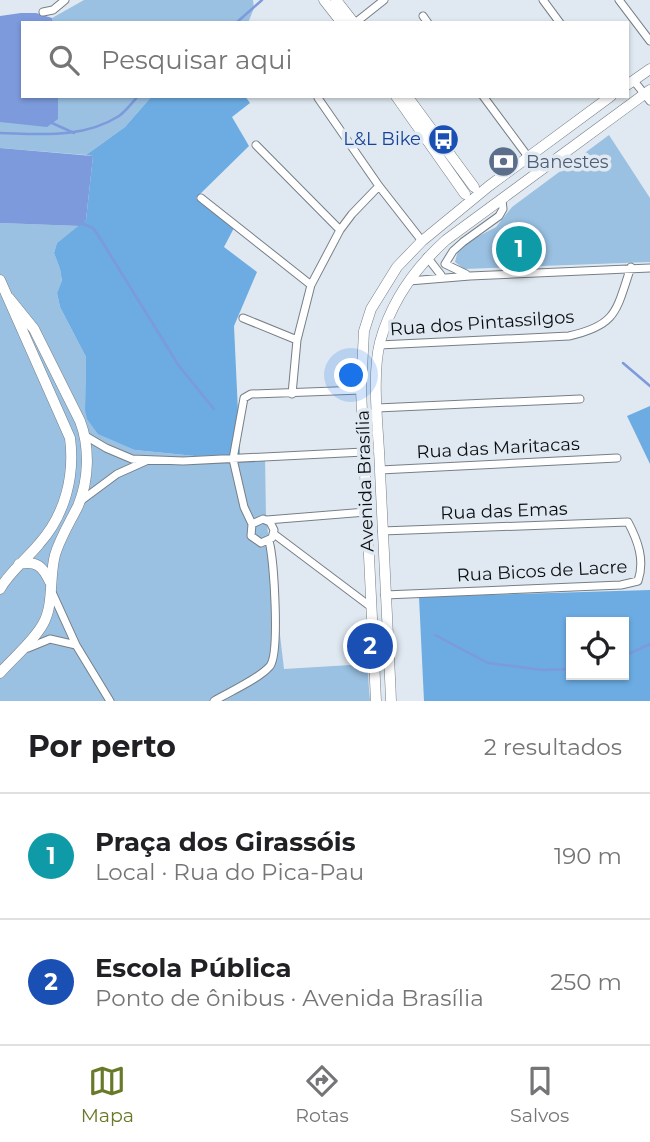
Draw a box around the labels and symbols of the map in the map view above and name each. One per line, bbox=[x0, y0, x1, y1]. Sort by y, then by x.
bus stop icon: L&L Bike bbox=[427, 122, 461, 156]
place label: L&L Bike bbox=[343, 128, 421, 150]
bank icon: Banestes bbox=[486, 145, 520, 179]
place label: Banestes bbox=[526, 151, 609, 173]
pin: 1 bbox=[496, 223, 542, 275]
street label: Rua dos Pintassilgos bbox=[389, 306, 575, 340]
your location bbox=[334, 358, 368, 392]
street label: Avenida Brasília bbox=[352, 410, 378, 552]
street label: Rua das Maritacas bbox=[416, 433, 580, 463]
street label: Rua das Emas bbox=[440, 498, 568, 524]
street label: Rua Bicos de Lacre bbox=[456, 556, 628, 586]
pin: 2 bbox=[347, 620, 393, 672]

